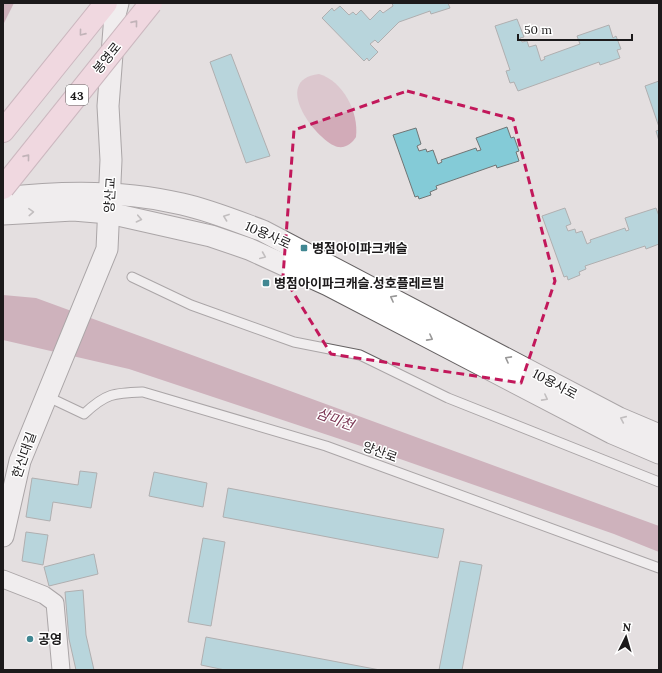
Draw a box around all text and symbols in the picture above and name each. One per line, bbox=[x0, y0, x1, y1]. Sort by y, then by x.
scale bar bbox=[518, 16, 632, 42]
one-way arrow bbox=[130, 20, 137, 28]
text: 50 m bbox=[524, 22, 552, 37]
one-way arrow bbox=[79, 29, 86, 36]
street label: 봉영로 bbox=[89, 39, 125, 77]
road number: 43 bbox=[66, 85, 88, 105]
one-way arrow bbox=[23, 155, 30, 162]
street label: 양산교 bbox=[101, 177, 119, 213]
one-way arrow bbox=[28, 208, 34, 216]
one-way arrow bbox=[223, 214, 230, 222]
one-way arrow bbox=[136, 215, 142, 223]
street label: 10용사로 bbox=[242, 217, 294, 253]
place label: 병점아이파크캐슬 bbox=[312, 240, 408, 257]
marker: 병점아이파크캐슬 bbox=[299, 243, 309, 253]
one-way arrow bbox=[260, 251, 267, 259]
place label: 병점아이파크캐슬.성호플레르빌 bbox=[274, 275, 444, 292]
marker: 병점아이파크캐슬.성호플레르빌 bbox=[261, 278, 271, 288]
one-way arrow bbox=[390, 296, 397, 303]
one-way arrow bbox=[426, 333, 433, 341]
one-way arrow bbox=[505, 356, 512, 364]
street label: 10용사로 bbox=[530, 365, 581, 403]
one-way arrow bbox=[541, 393, 549, 401]
water label: 삼미천 bbox=[314, 404, 357, 434]
one-way arrow bbox=[620, 416, 627, 424]
street label: 한신대길 bbox=[8, 430, 40, 480]
street label: 양산로 bbox=[360, 438, 400, 466]
north arrow bbox=[606, 617, 646, 657]
text: N bbox=[622, 620, 632, 634]
place label: 공영 bbox=[38, 631, 62, 648]
marker: 공영 bbox=[25, 634, 35, 644]

